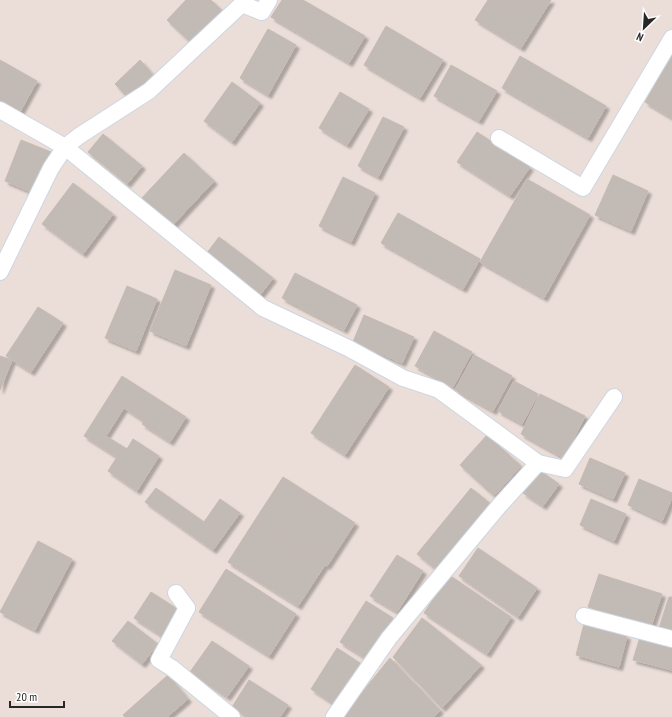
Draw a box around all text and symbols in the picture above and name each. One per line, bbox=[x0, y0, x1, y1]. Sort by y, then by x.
north arrow bbox=[624, 8, 664, 48]
text: N bbox=[634, 29, 645, 45]
scale bar bbox=[10, 683, 64, 709]
text: 20 m bbox=[16, 689, 37, 704]

